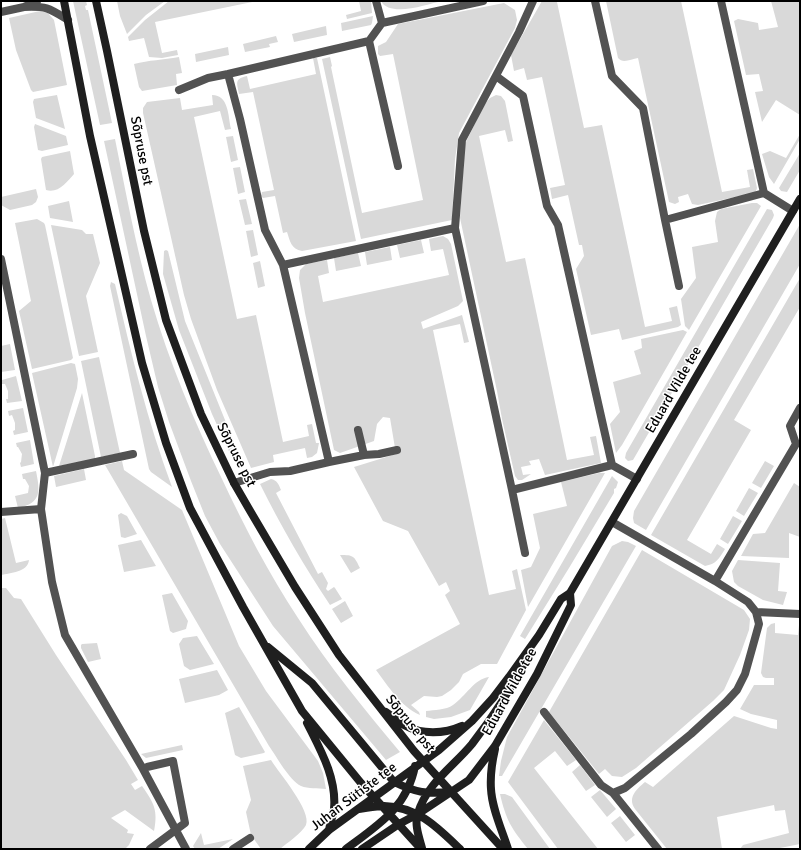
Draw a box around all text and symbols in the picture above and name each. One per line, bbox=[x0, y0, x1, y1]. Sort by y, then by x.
street label: Sõpruse pst bbox=[126, 115, 156, 187]
street label: Eduard Vilde tee bbox=[642, 344, 706, 436]
street label: Sõpruse pst bbox=[213, 420, 259, 490]
street label: Eduard Vilde tee bbox=[479, 645, 541, 739]
street label: Sõpruse pst bbox=[381, 692, 439, 756]
street label: Juhan Sütiste tee bbox=[308, 759, 400, 835]

